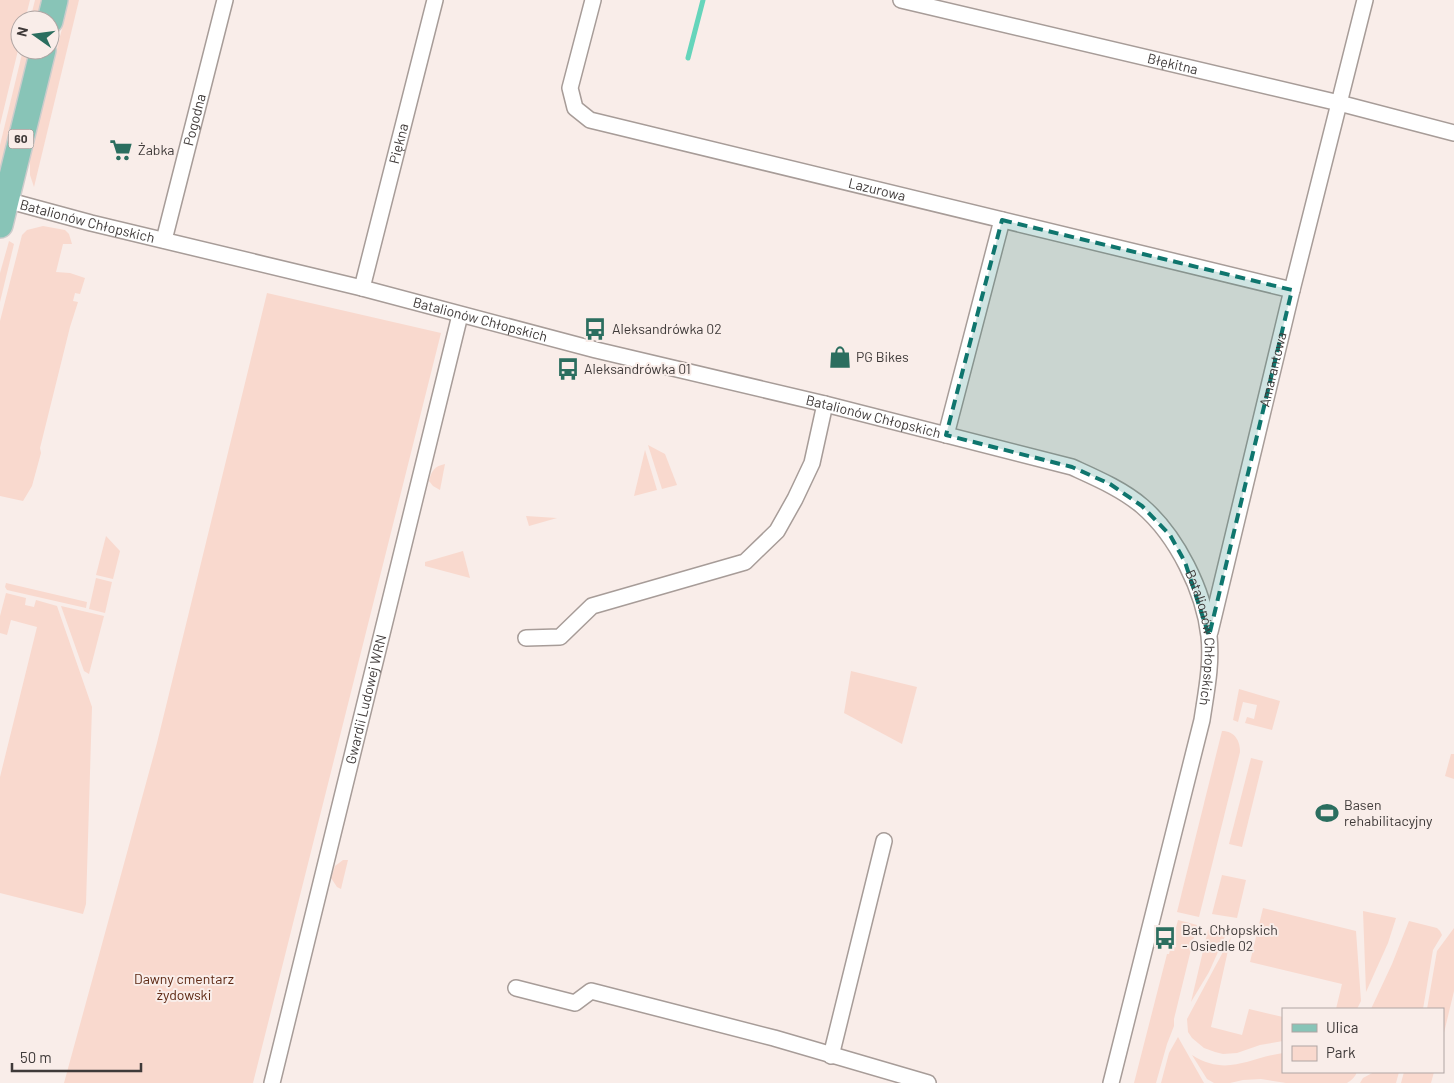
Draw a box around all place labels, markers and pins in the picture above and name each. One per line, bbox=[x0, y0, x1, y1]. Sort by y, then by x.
supermarket icon: Żabka bbox=[108, 137, 134, 163]
place label: Żabka bbox=[138, 141, 175, 158]
bus stop icon: Aleksandrówka 02 bbox=[582, 316, 608, 342]
place label: Aleksandrówka 02 bbox=[612, 320, 722, 337]
shop icon: PG Bikes bbox=[827, 344, 853, 370]
place label: PG Bikes bbox=[856, 348, 909, 365]
bus stop icon: Aleksandrówka 01 bbox=[555, 356, 581, 382]
place label: Aleksandrówka 01 bbox=[584, 360, 691, 377]
place label: Basen rehabilitacyjny bbox=[1344, 796, 1433, 829]
sports icon: Basen rehabilitacyjny bbox=[1314, 800, 1340, 826]
place label: Bat. Chłopskich - Osiedle 02 bbox=[1182, 921, 1278, 954]
bus stop icon: Bat. Chłopskich - Osiedle 02 bbox=[1152, 925, 1178, 951]

